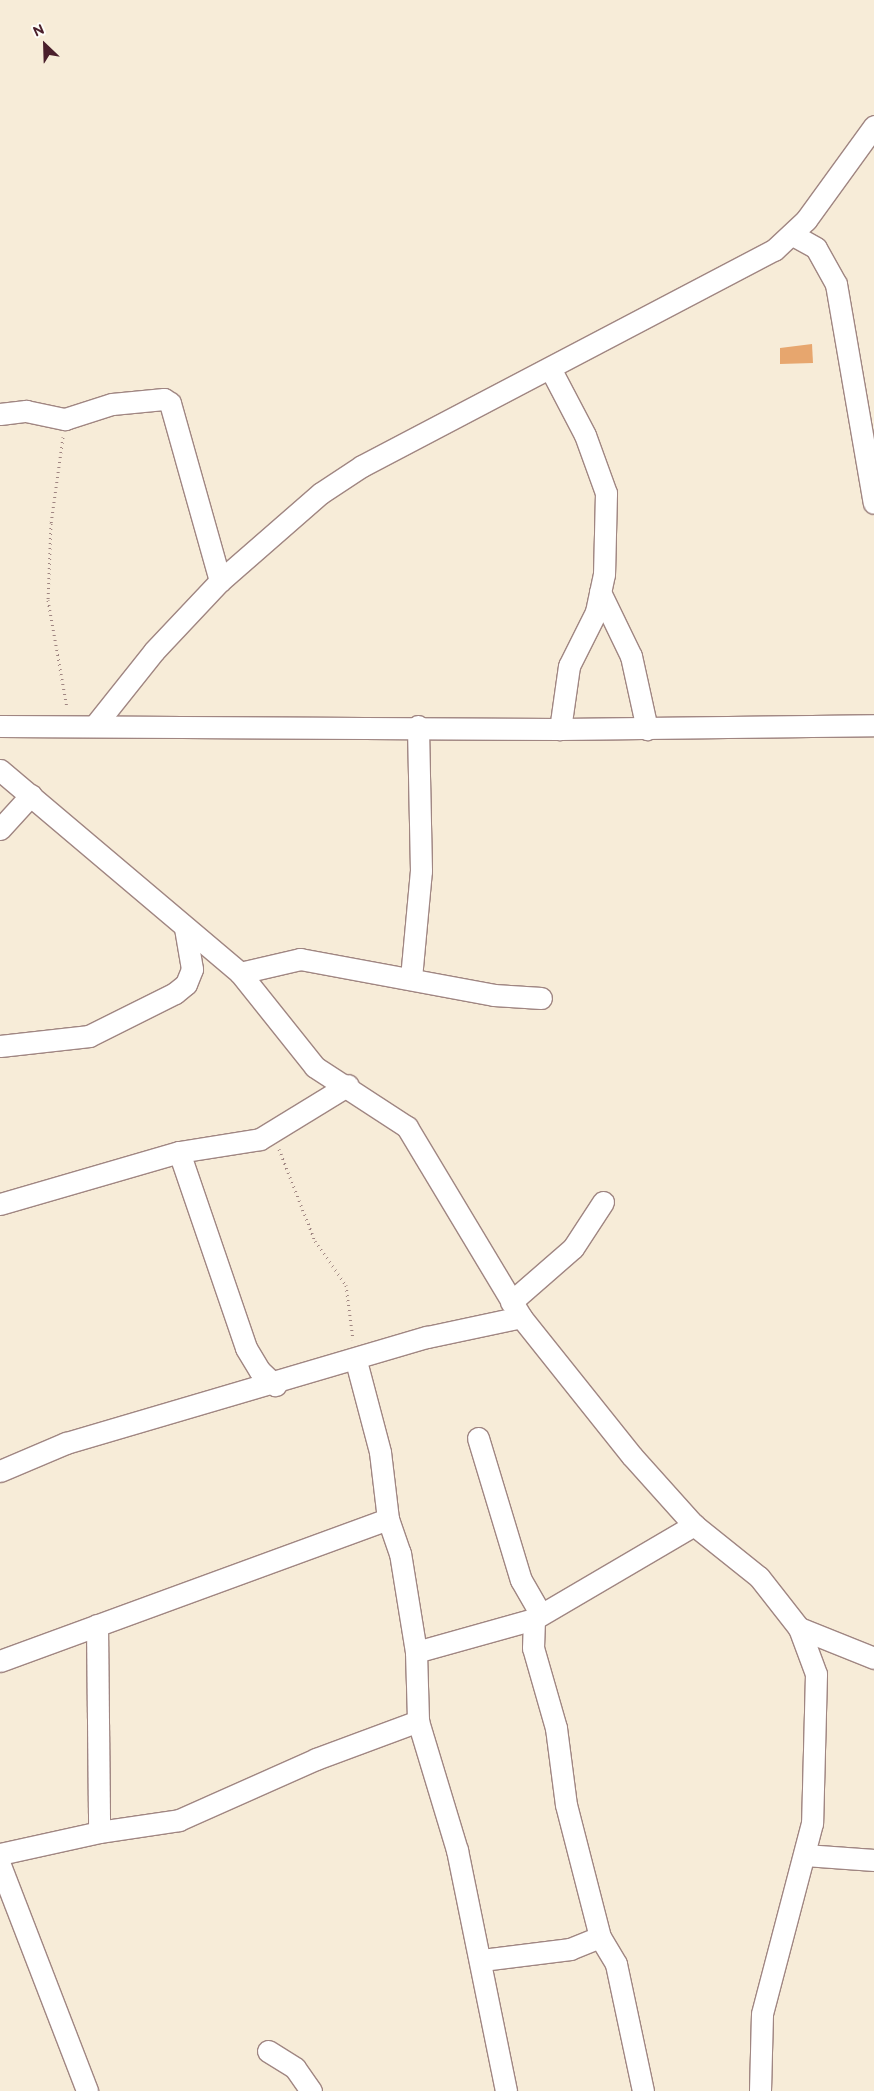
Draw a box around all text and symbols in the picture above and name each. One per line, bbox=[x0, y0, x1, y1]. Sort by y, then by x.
north arrow bbox=[20, 20, 70, 70]
text: N bbox=[30, 21, 47, 41]

